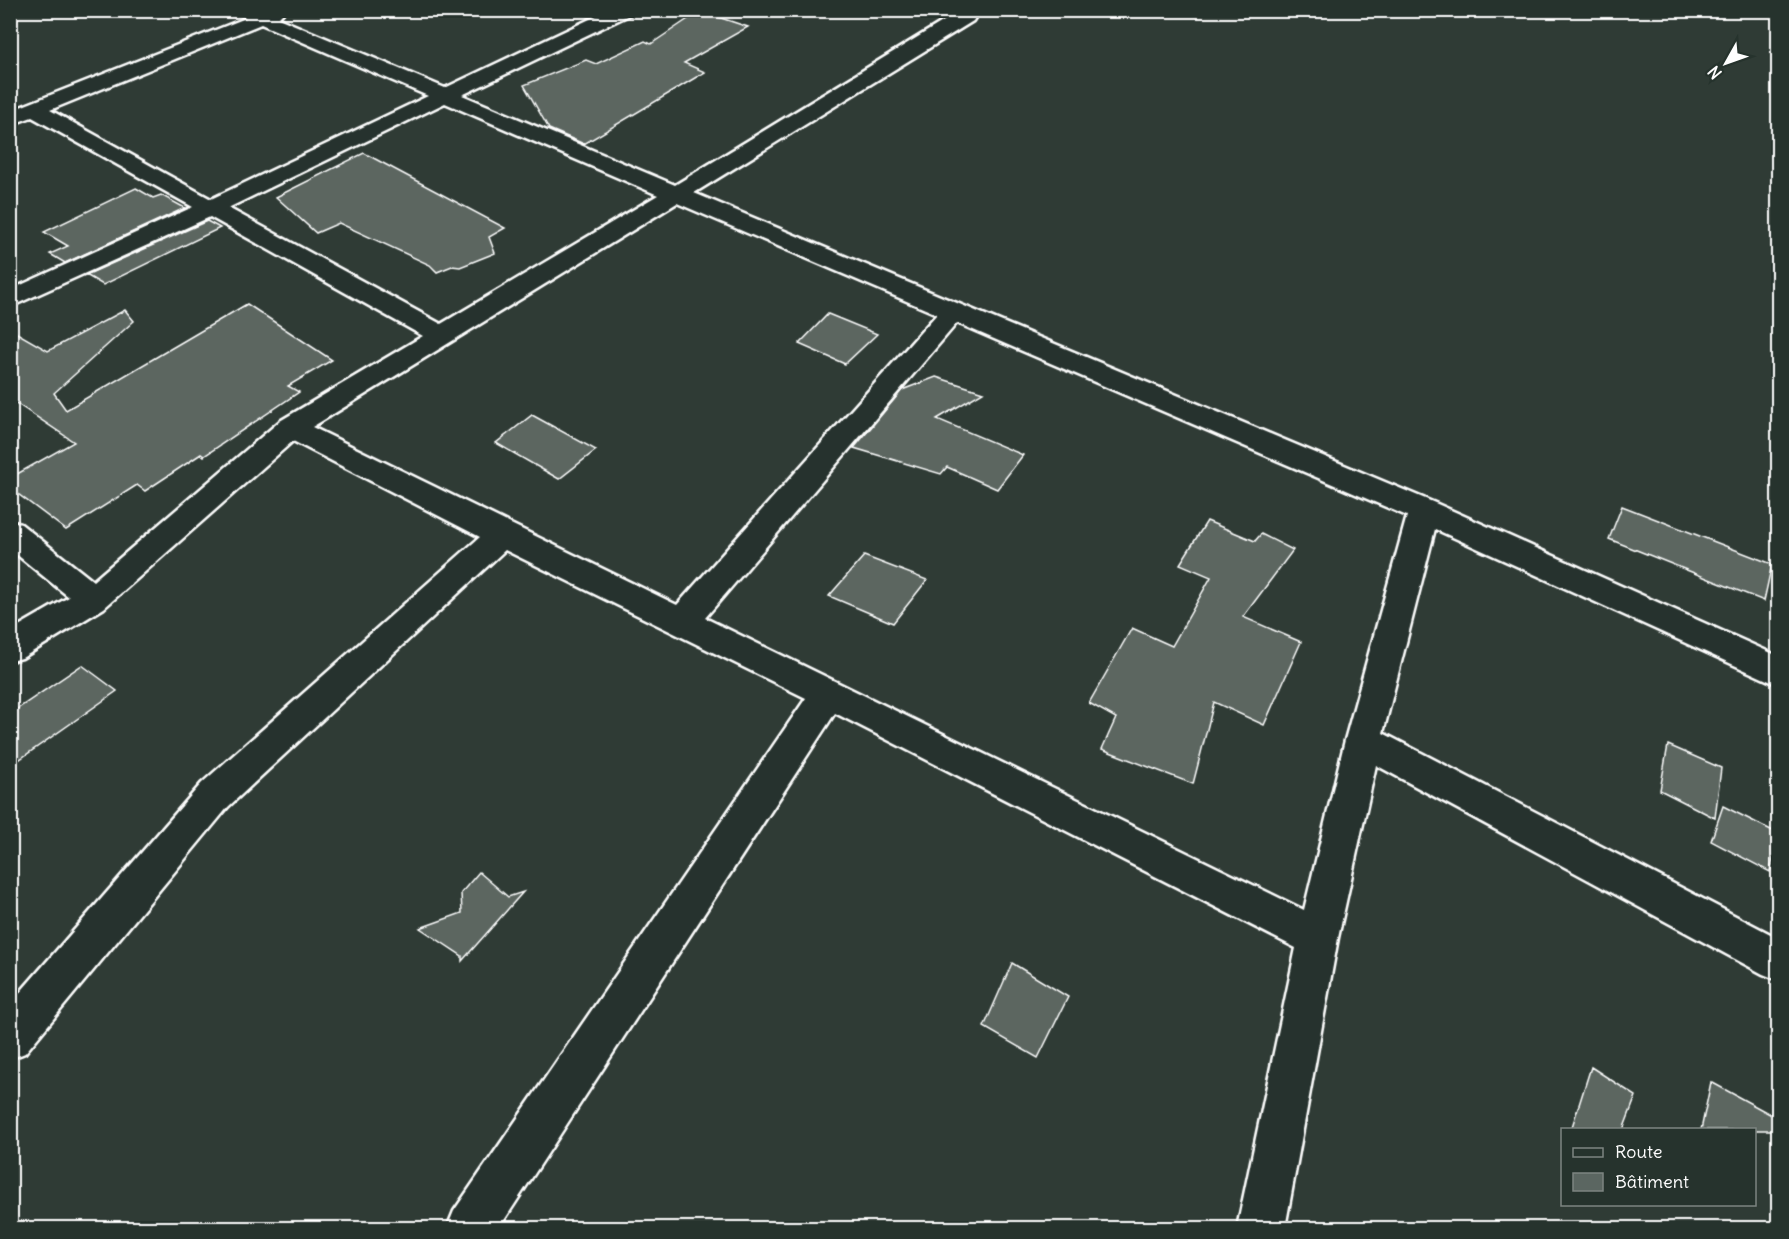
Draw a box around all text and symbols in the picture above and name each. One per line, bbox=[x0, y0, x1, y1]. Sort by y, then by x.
north arrow bbox=[1696, 33, 1756, 93]
text: N bbox=[1703, 62, 1726, 83]
legend bbox=[1561, 1128, 1756, 1206]
text: Route bbox=[1615, 1140, 1663, 1163]
text: Bâtiment bbox=[1615, 1170, 1689, 1193]

